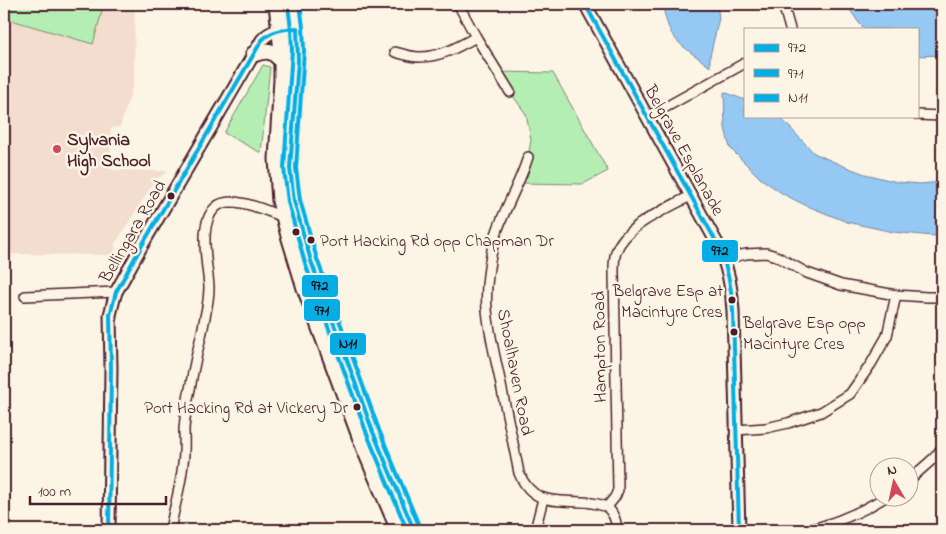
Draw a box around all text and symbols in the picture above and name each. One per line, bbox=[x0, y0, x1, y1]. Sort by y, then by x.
legend bbox=[744, 28, 918, 118]
text: 972 bbox=[788, 37, 807, 59]
text: 971 bbox=[788, 63, 804, 85]
street label: Belgrave Esplanade bbox=[635, 80, 730, 222]
text: N11 bbox=[788, 87, 808, 109]
place label: Sylvania High School bbox=[67, 128, 150, 176]
marker: Sylvania High School bbox=[51, 143, 63, 155]
street label: Bellingara Road bbox=[93, 176, 175, 290]
unlabelled marker bbox=[166, 191, 176, 201]
unlabelled marker bbox=[291, 227, 301, 237]
place label: Port Hacking Rd opp Chapman Dr bbox=[320, 229, 554, 256]
marker: Port Hacking Rd opp Chapman Dr bbox=[306, 235, 316, 245]
line badge: 972 bbox=[701, 239, 739, 263]
text: 972 bbox=[711, 241, 729, 262]
line badge: 972 bbox=[301, 274, 339, 298]
text: 972 bbox=[311, 276, 329, 297]
place label: Belgrave Esp at Macintyre Cres bbox=[612, 279, 723, 326]
street label: Hampton Road bbox=[587, 291, 615, 403]
marker: Belgrave Esp at Macintyre Cres bbox=[727, 295, 737, 305]
line badge: 971 bbox=[303, 298, 341, 322]
text: 971 bbox=[314, 301, 330, 322]
street label: Shoalhaven Road bbox=[489, 307, 539, 438]
place label: Belgrave Esp opp Macintyre Cres bbox=[742, 311, 866, 358]
marker: Belgrave Esp opp Macintyre Cres bbox=[729, 327, 739, 337]
line badge: N11 bbox=[329, 332, 367, 356]
text: N11 bbox=[339, 334, 358, 355]
place label: Port Hacking Rd at Vickery Dr bbox=[144, 396, 349, 423]
marker: Port Hacking Rd at Vickery Dr bbox=[352, 402, 362, 412]
north arrow bbox=[868, 456, 918, 506]
text: N bbox=[886, 460, 899, 482]
scale bar bbox=[30, 474, 166, 506]
text: 100 m bbox=[38, 481, 71, 503]

